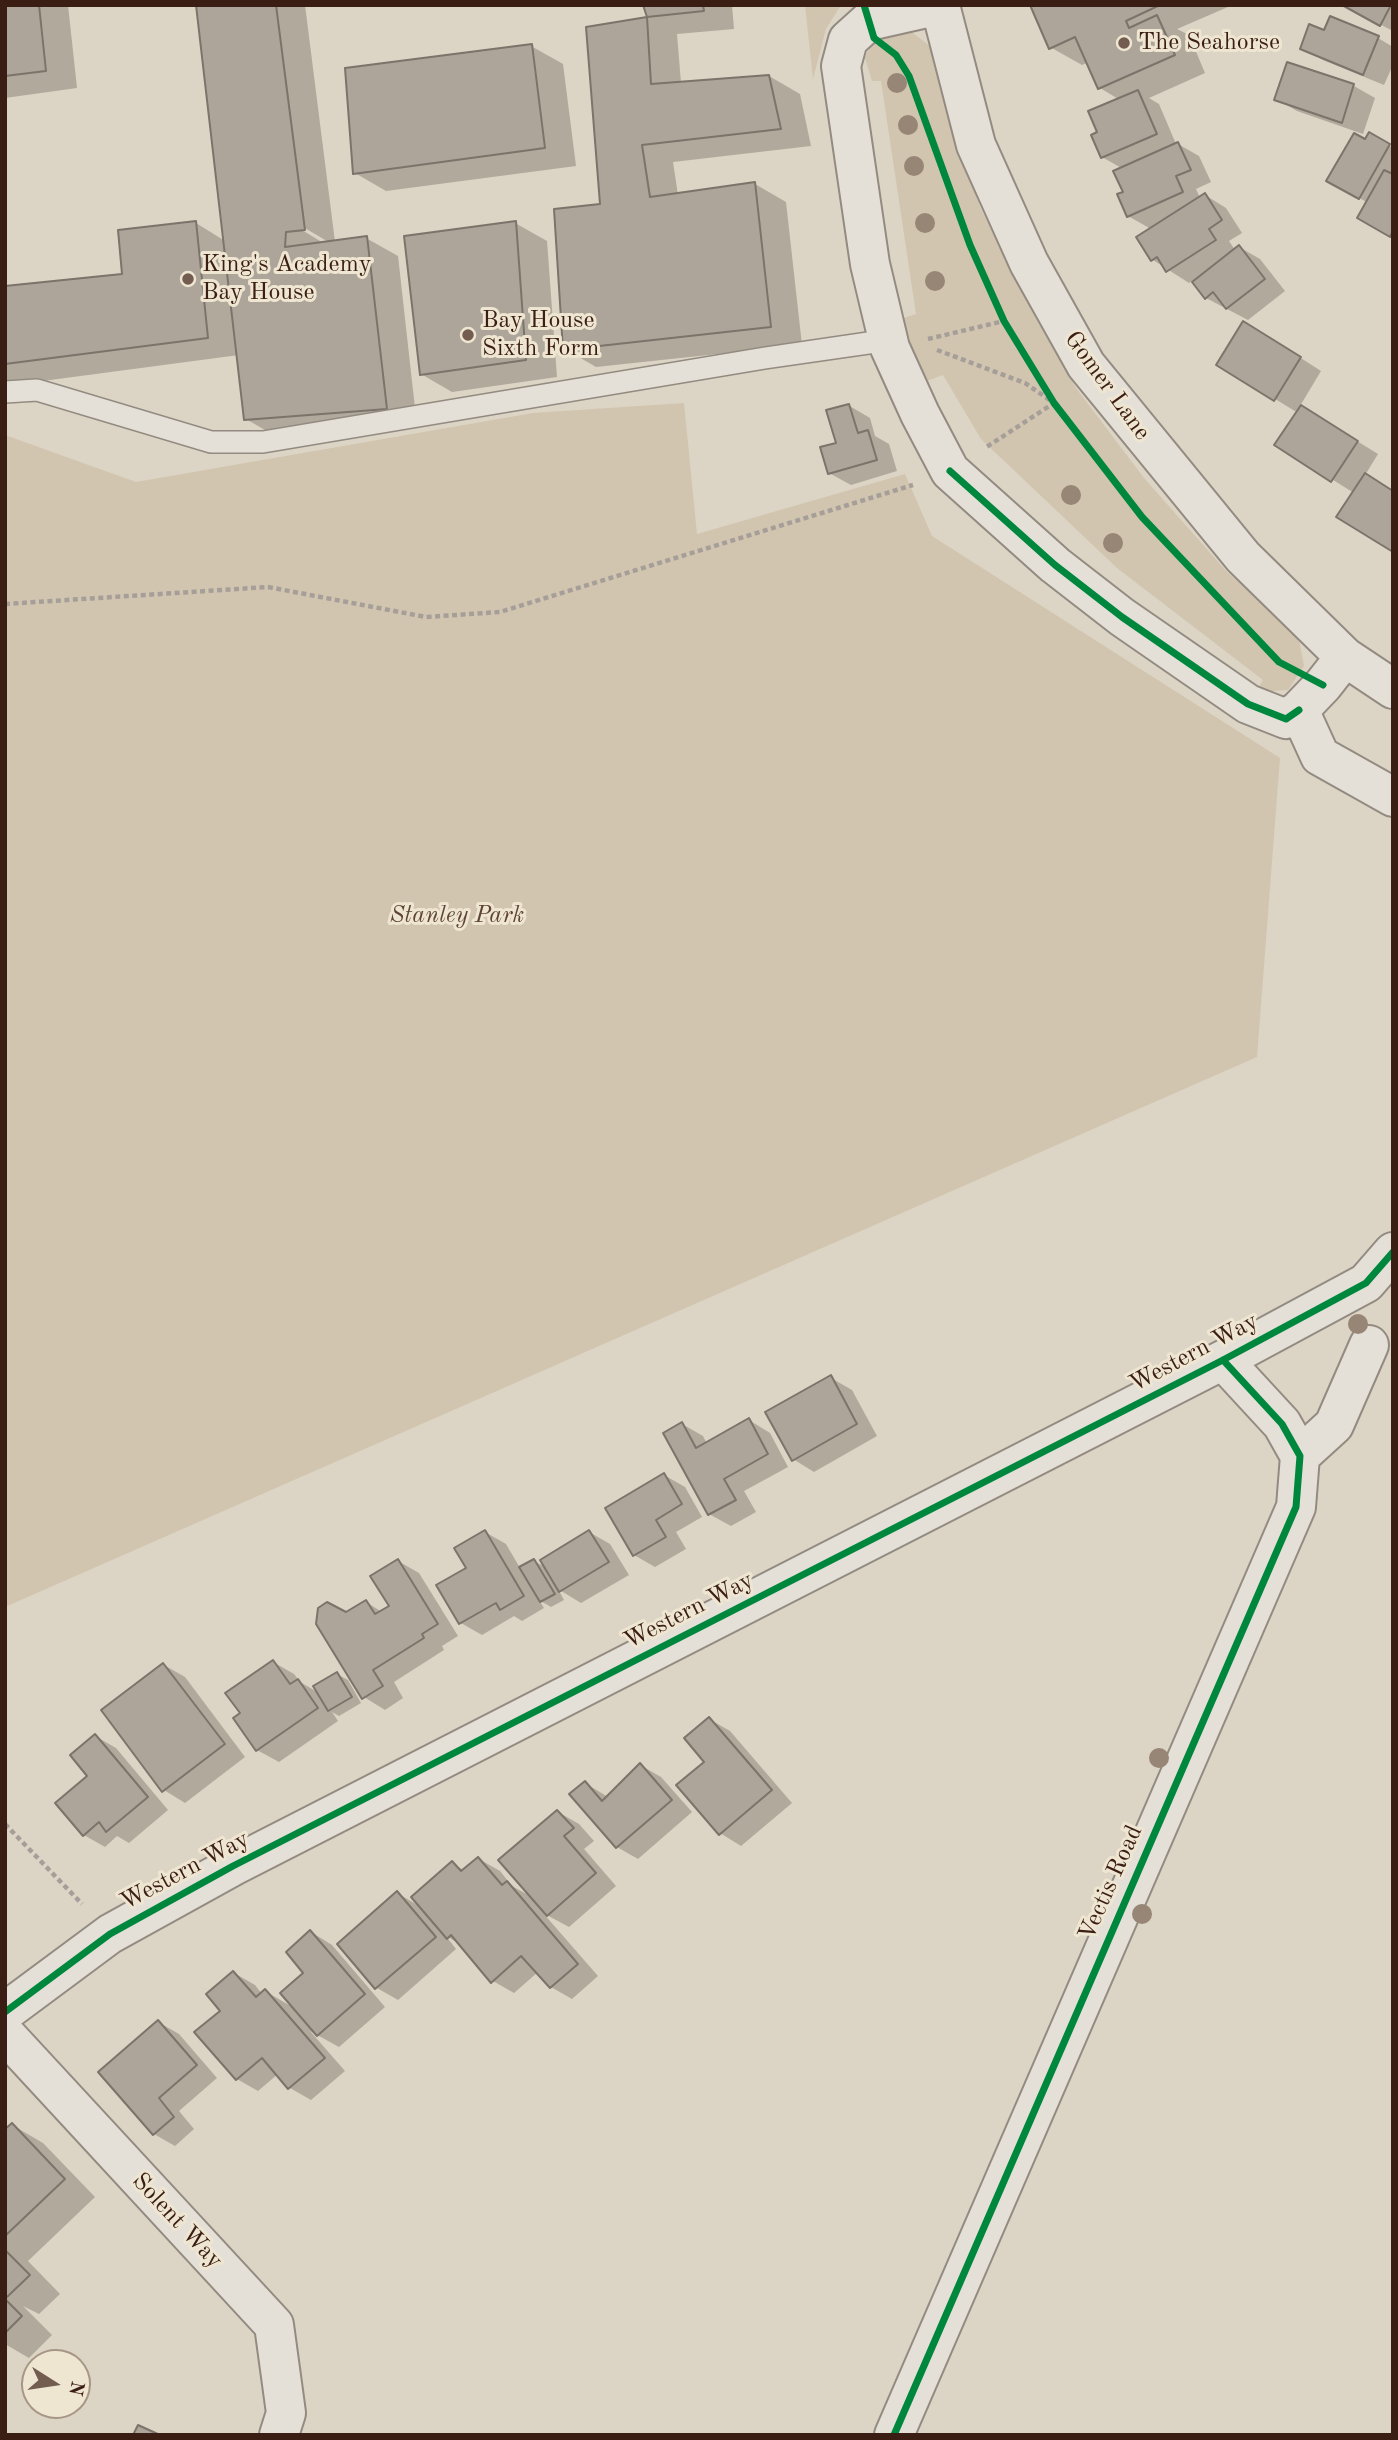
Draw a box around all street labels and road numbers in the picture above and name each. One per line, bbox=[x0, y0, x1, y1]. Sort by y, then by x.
street label: Gomer Lane bbox=[1058, 326, 1156, 446]
street label: Western Way bbox=[1125, 1307, 1263, 1399]
street label: Western Way bbox=[619, 1566, 759, 1656]
street label: Vectis Road bbox=[1073, 1821, 1149, 1945]
street label: Western Way bbox=[116, 1825, 254, 1917]
street label: Solent Way bbox=[125, 2167, 229, 2275]

